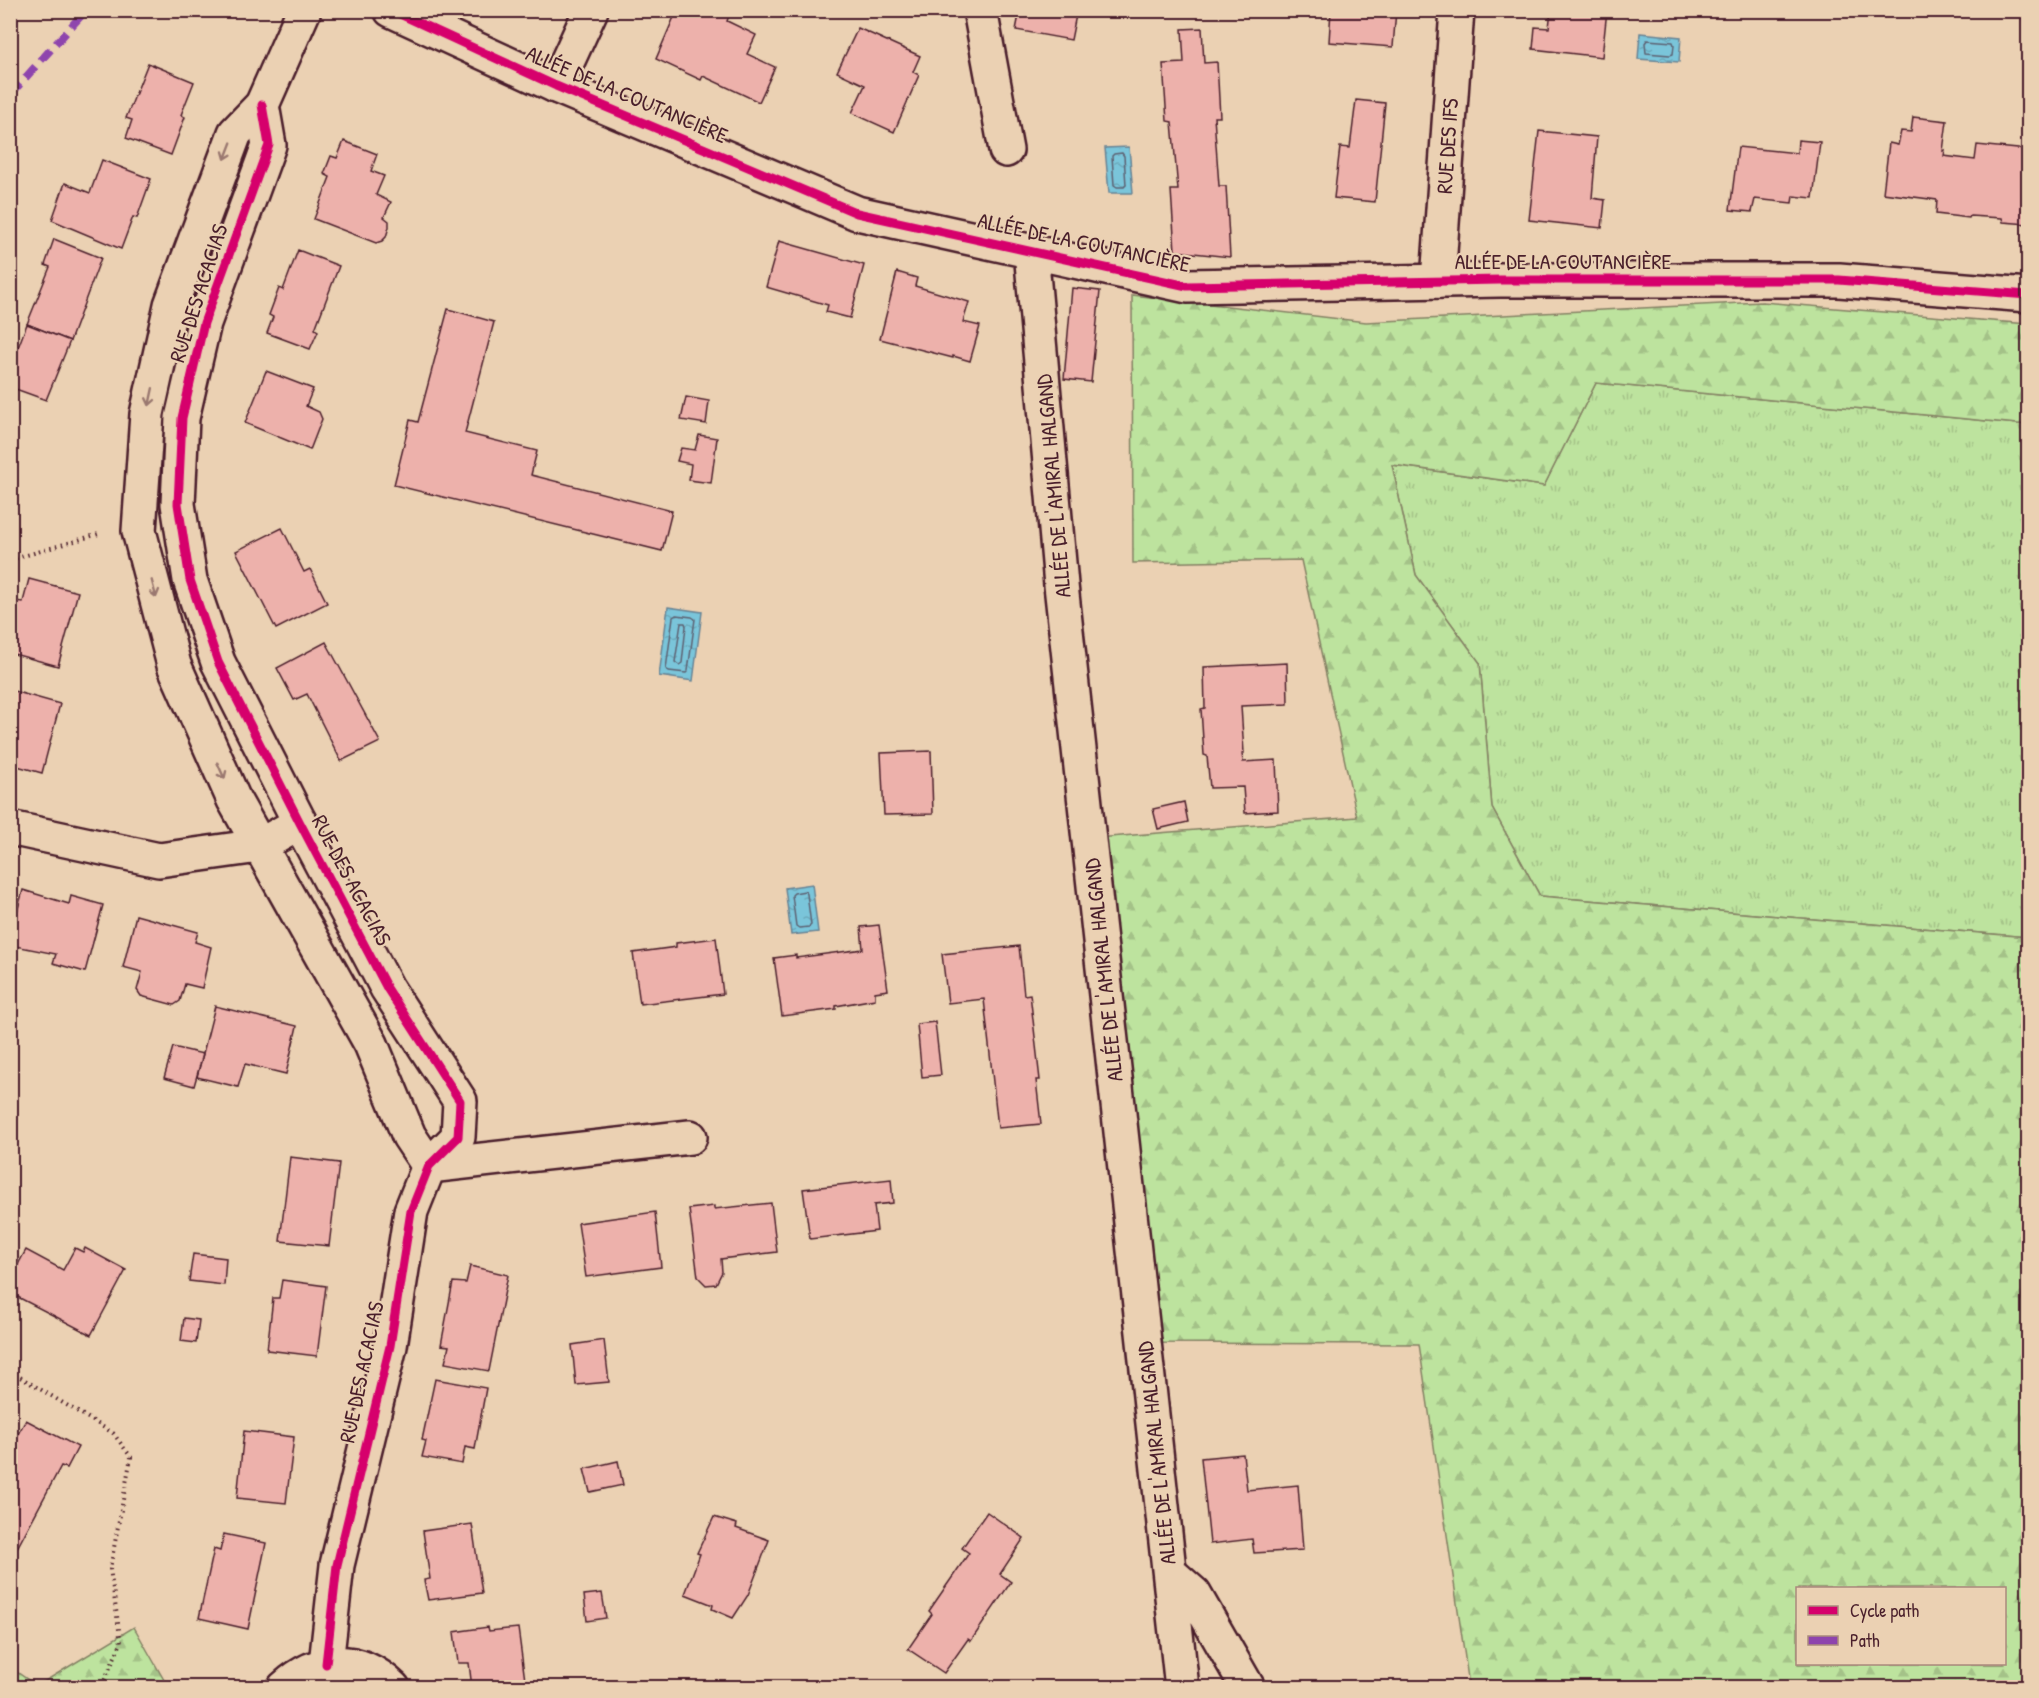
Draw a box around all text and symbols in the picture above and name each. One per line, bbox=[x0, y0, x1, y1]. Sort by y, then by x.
street label: ALLÉE DE LA COUTANCIÈRE bbox=[521, 38, 733, 150]
street label: RUE DES IFS bbox=[1429, 97, 1465, 195]
one-way arrow bbox=[222, 142, 233, 160]
street label: ALLÉE DE LA COUTANCIÈRE bbox=[975, 205, 1193, 279]
street label: RUE DES ACACIAS bbox=[162, 220, 234, 366]
street label: ALLÉE DE LA COUTANCIÈRE bbox=[1455, 246, 1672, 276]
street label: ALLÉE DE L'AMIRAL HALGAND bbox=[1028, 372, 1078, 599]
one-way arrow bbox=[145, 386, 156, 406]
one-way arrow bbox=[149, 579, 160, 598]
one-way arrow bbox=[216, 762, 228, 780]
street label: RUE DES ACACIAS bbox=[305, 809, 399, 951]
street label: ALLÉE DE L'AMIRAL HALGAND bbox=[1076, 856, 1130, 1083]
street label: RUE DES ACACIAS bbox=[331, 1299, 391, 1445]
street label: ALLÉE DE L'AMIRAL HALGAND bbox=[1129, 1339, 1183, 1566]
legend bbox=[1796, 1587, 2006, 1665]
text: Cycle path bbox=[1850, 1598, 1920, 1623]
text: Path bbox=[1850, 1628, 1880, 1653]

